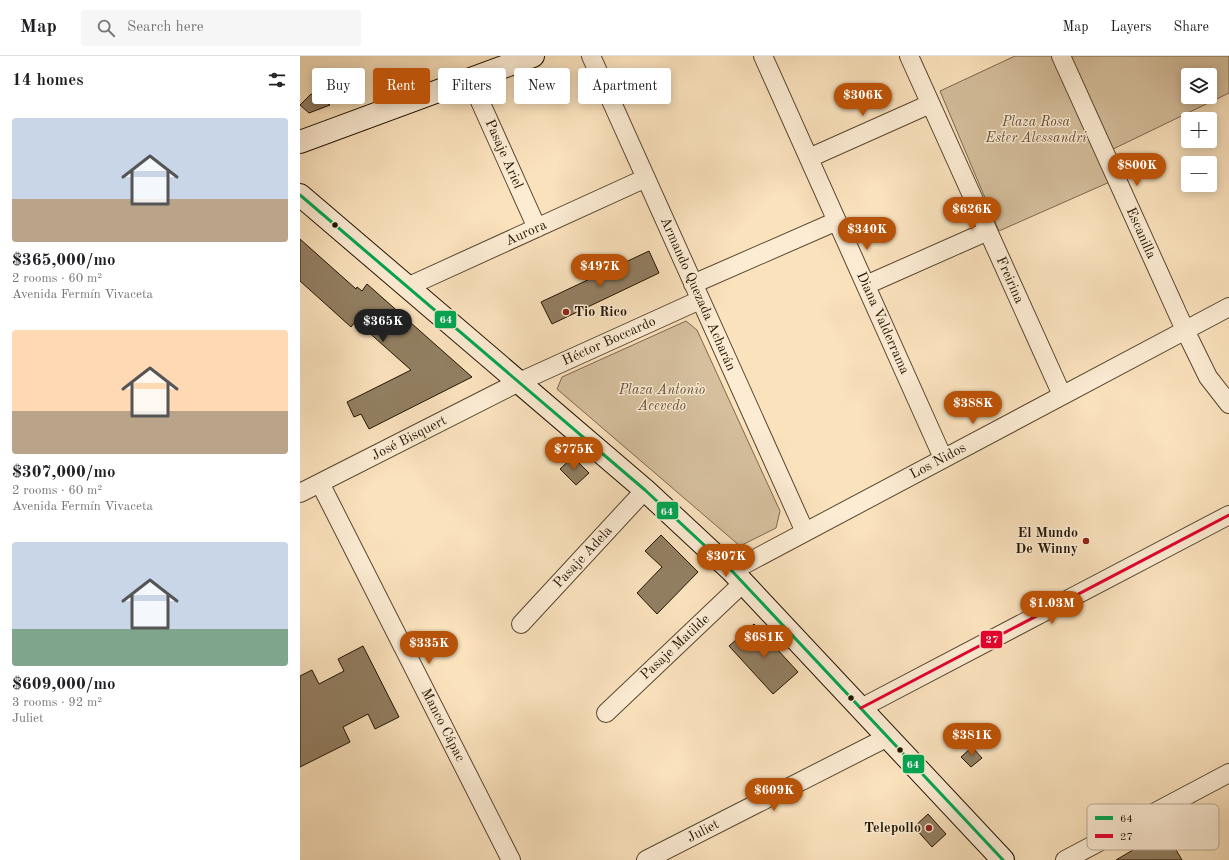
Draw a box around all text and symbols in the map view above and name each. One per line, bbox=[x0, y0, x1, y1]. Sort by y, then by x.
search box bbox=[81, 10, 361, 46]
icon: search bbox=[95, 17, 117, 39]
text: Map bbox=[20, 18, 57, 37]
text: Search here bbox=[127, 20, 204, 35]
text: Map bbox=[1063, 20, 1089, 34]
text: Layers bbox=[1111, 20, 1152, 34]
text: Share bbox=[1174, 20, 1209, 34]
chip: Buy bbox=[312, 68, 365, 104]
chip: Rent bbox=[373, 68, 430, 104]
chip: Filters bbox=[438, 68, 506, 104]
chip: New bbox=[514, 68, 570, 104]
chip: Apartment bbox=[578, 68, 671, 104]
map controls bbox=[1181, 68, 1217, 192]
button: layers bbox=[1181, 68, 1217, 104]
icon: filters bbox=[266, 69, 288, 91]
text: 14 homes bbox=[12, 72, 84, 89]
pin: $306K bbox=[835, 83, 891, 117]
text: $306K bbox=[843, 89, 883, 102]
button: + bbox=[1181, 112, 1217, 148]
park label: Plaza Rosa Ester Alessandri bbox=[984, 115, 1087, 145]
street label: Pasaje Ariel bbox=[483, 117, 526, 191]
icon: home bbox=[114, 144, 186, 216]
pin: $800K bbox=[1109, 153, 1165, 187]
button: − bbox=[1181, 156, 1217, 192]
text: $800K bbox=[1117, 159, 1157, 172]
pin: $626K bbox=[944, 197, 1000, 231]
text: $626K bbox=[952, 203, 992, 216]
street label: Escanilla bbox=[1124, 205, 1159, 261]
street label: Armando Quezada Acharán bbox=[658, 215, 738, 373]
pin: $340K bbox=[839, 217, 895, 251]
street label: Aurora bbox=[503, 218, 549, 248]
unlabelled marker bbox=[330, 220, 340, 230]
text: $340K bbox=[847, 223, 887, 236]
text: $365,000/mo bbox=[12, 252, 116, 269]
pin: $497K bbox=[572, 254, 628, 288]
street label: Freirina bbox=[994, 255, 1026, 305]
text: $497K bbox=[580, 260, 620, 273]
street label: Diana Valderrama bbox=[854, 270, 912, 376]
text: 2 rooms · 60 m² bbox=[12, 272, 102, 285]
text: Avenida Fermín Vivaceta bbox=[12, 288, 153, 301]
place label: Tio Rico bbox=[574, 305, 627, 319]
marker: Tio Rico bbox=[561, 307, 571, 317]
pin: $365K bbox=[355, 309, 411, 343]
line badge: 64 bbox=[434, 310, 457, 329]
street label: Héctor Boccardo bbox=[560, 314, 658, 368]
text: $365K bbox=[363, 315, 403, 328]
text: 64 bbox=[440, 315, 452, 326]
icon: home bbox=[114, 356, 186, 428]
park label: Plaza Antonio Acevedo bbox=[618, 383, 705, 413]
pin: $388K bbox=[945, 391, 1001, 425]
text: $388K bbox=[953, 397, 993, 410]
street label: José Bisquert bbox=[369, 413, 449, 463]
pin: $775K bbox=[546, 437, 602, 471]
street label: Los Nidos bbox=[908, 440, 968, 482]
text: $775K bbox=[554, 443, 594, 456]
text: $307,000/mo bbox=[12, 464, 116, 481]
text: 2 rooms · 60 m² bbox=[12, 484, 102, 497]
text: Avenida Fermín Vivaceta bbox=[12, 500, 153, 513]
line badge: 64 bbox=[656, 501, 679, 520]
text: 64 bbox=[661, 507, 673, 518]
street label: Pasaje Adela bbox=[551, 523, 615, 591]
place label: El Mundo De Winny bbox=[1015, 526, 1078, 556]
marker: El Mundo De Winny bbox=[1081, 536, 1091, 546]
pin: $307K bbox=[698, 544, 754, 578]
text: $307K bbox=[706, 550, 746, 563]
icon: home bbox=[114, 568, 186, 640]
pin: $1.03M bbox=[1019, 591, 1085, 625]
text: $1.03M bbox=[1029, 597, 1075, 610]
street label: Pasaje Matilde bbox=[638, 612, 712, 682]
pin: $681K bbox=[736, 625, 792, 659]
line badge: 27 bbox=[980, 630, 1003, 649]
pin: $335K bbox=[401, 631, 457, 665]
text: $681K bbox=[744, 631, 784, 644]
text: 27 bbox=[986, 635, 998, 646]
text: $335K bbox=[409, 637, 449, 650]
text: $609,000/mo bbox=[12, 676, 116, 693]
street label: Manco Cápac bbox=[419, 686, 467, 764]
unlabelled marker bbox=[846, 693, 856, 703]
text: 3 rooms · 92 m² bbox=[12, 696, 102, 709]
text: Juliet bbox=[12, 712, 44, 725]
pin: $381K bbox=[944, 723, 1000, 757]
text: $381K bbox=[952, 729, 992, 742]
unlabelled marker bbox=[895, 745, 905, 755]
line badge: 64 bbox=[902, 754, 925, 774]
text: 64 bbox=[907, 760, 919, 771]
pin: $609K bbox=[746, 778, 802, 812]
text: $609K bbox=[754, 784, 794, 797]
legend bbox=[1087, 804, 1219, 850]
text: 64 bbox=[1120, 814, 1133, 825]
street label: Juliet bbox=[685, 817, 721, 845]
place label: Telepollo bbox=[864, 821, 921, 835]
marker: Telepollo bbox=[924, 823, 934, 833]
text: 27 bbox=[1120, 832, 1133, 843]

